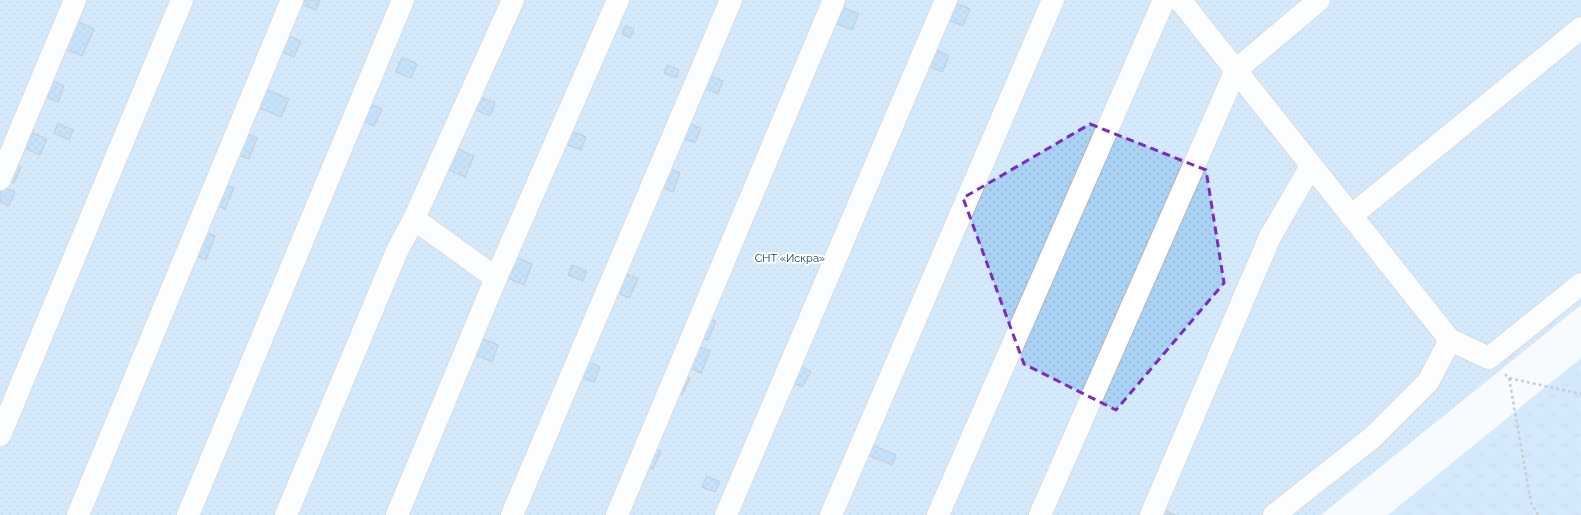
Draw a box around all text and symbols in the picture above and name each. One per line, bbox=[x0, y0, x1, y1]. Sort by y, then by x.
park label: СНТ «Искра» bbox=[755, 252, 825, 265]

